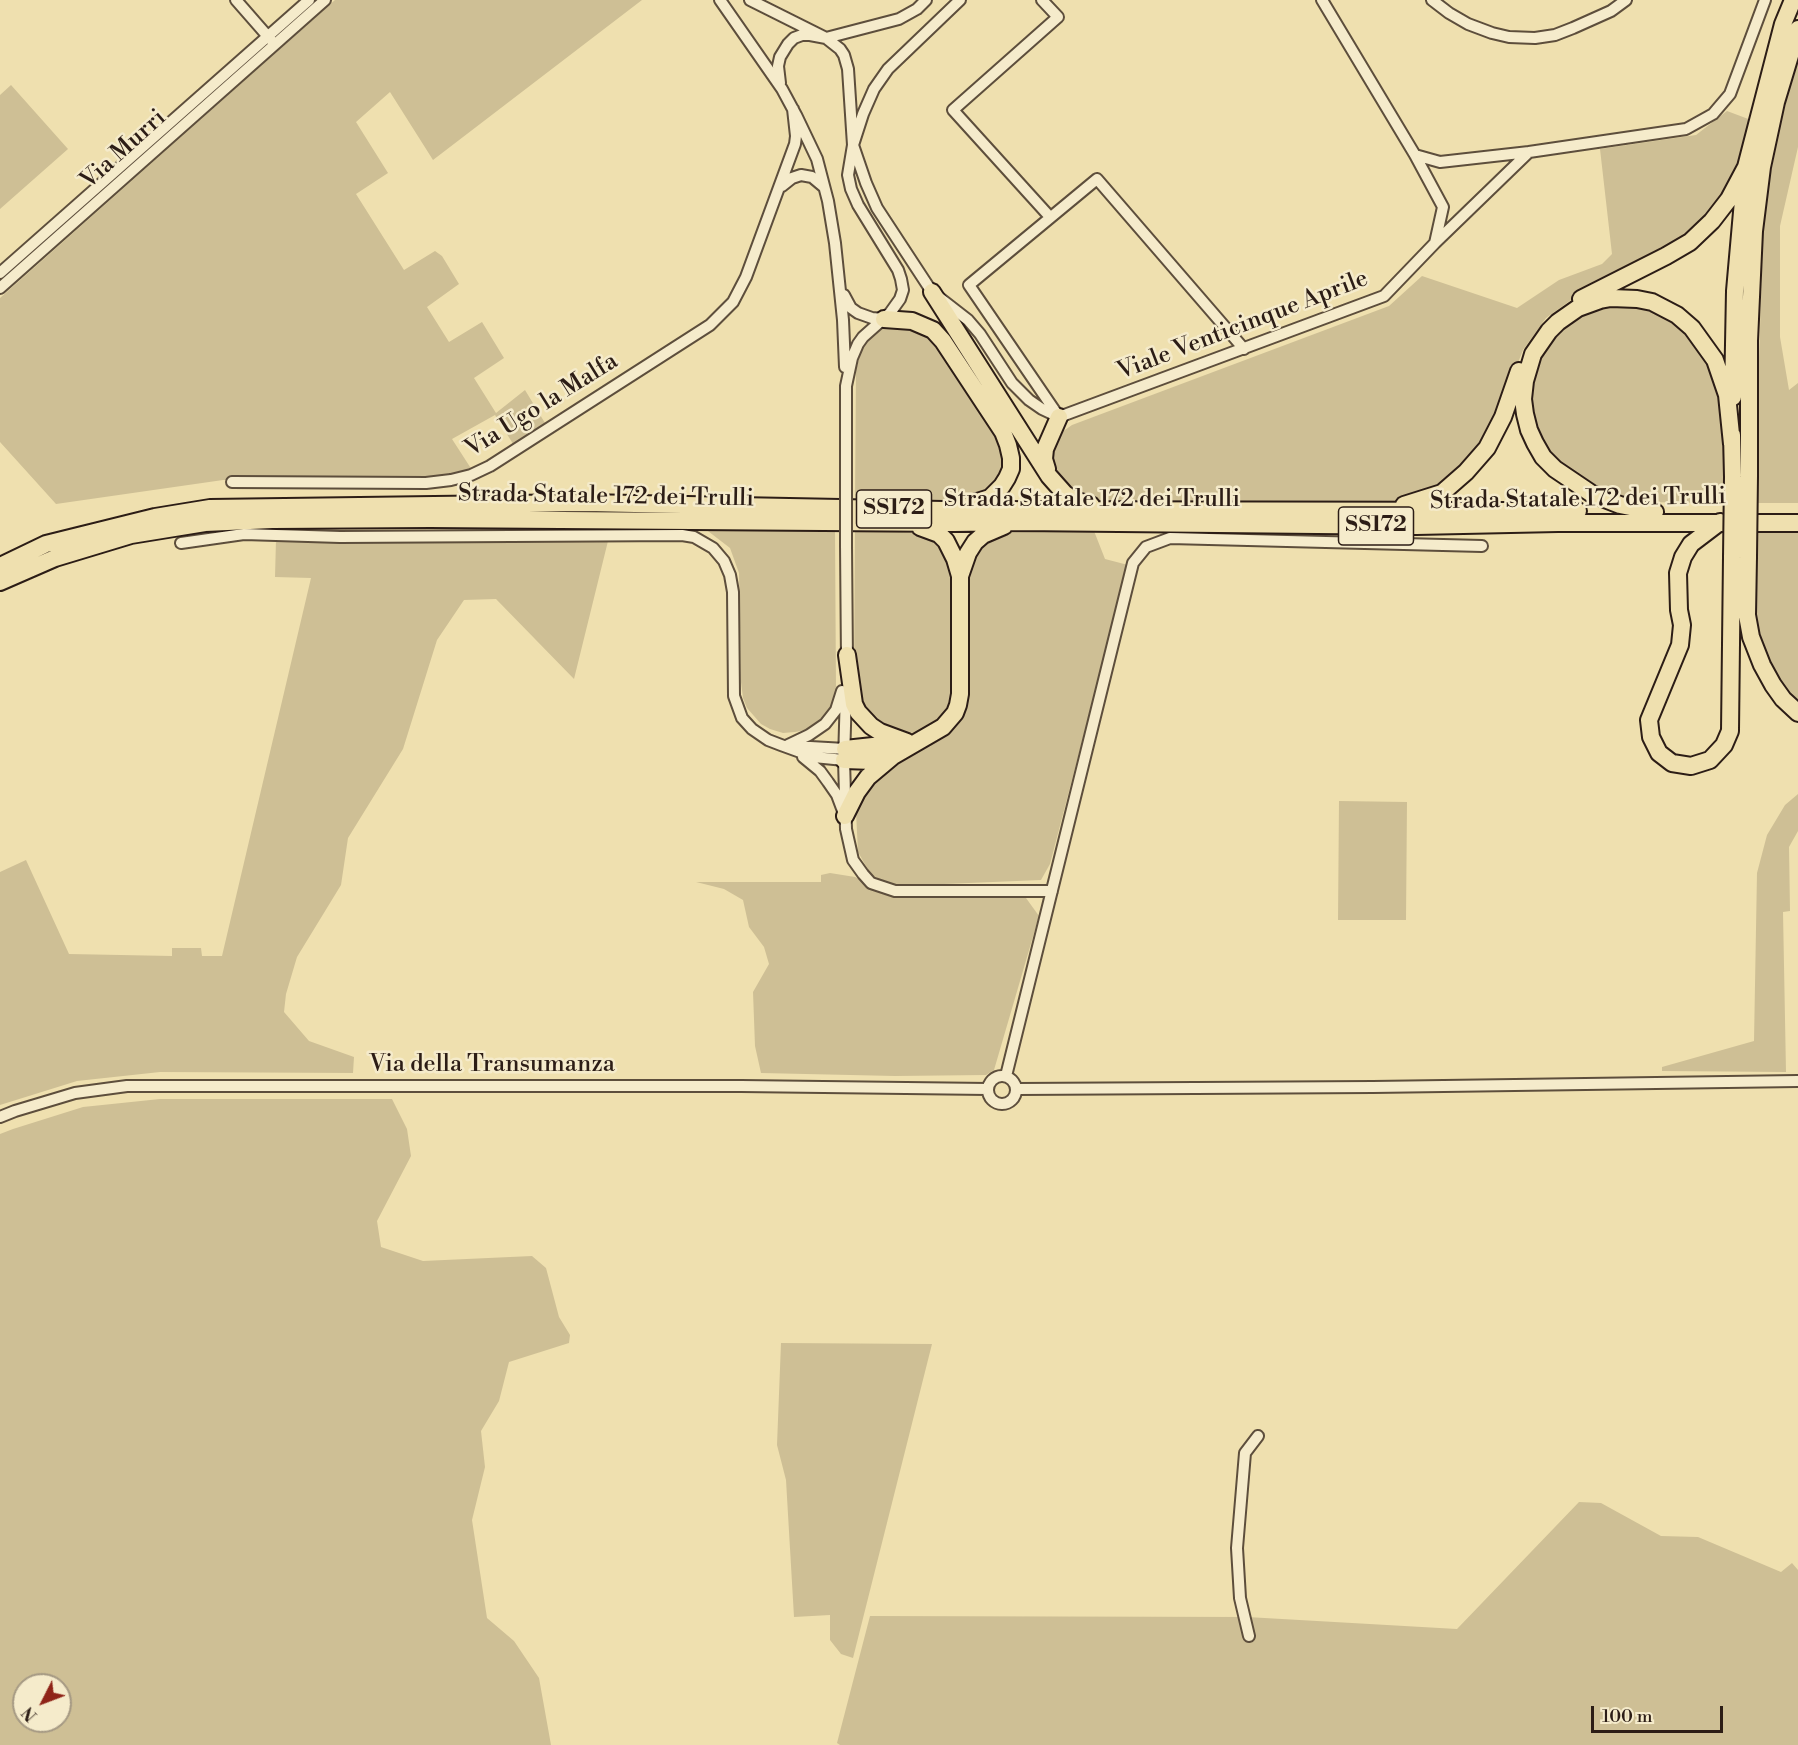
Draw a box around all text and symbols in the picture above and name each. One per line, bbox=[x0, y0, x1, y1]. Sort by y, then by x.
street label: Via Murri bbox=[75, 104, 173, 196]
street label: Viale Venticinque Aprile bbox=[1114, 265, 1372, 387]
street label: Via Ugo la Malfa bbox=[460, 348, 624, 464]
street label: Strada Statale 172 dei Trulli bbox=[458, 480, 754, 514]
street label: Strada Statale 172 dei Trulli bbox=[1430, 483, 1726, 517]
street label: Strada Statale 172 dei Trulli bbox=[944, 486, 1240, 514]
road number: SS172 bbox=[856, 490, 932, 528]
road number: SS172 bbox=[1338, 507, 1414, 545]
street label: Via della Transumanza bbox=[369, 1051, 615, 1079]
north arrow bbox=[12, 1673, 72, 1733]
scale bar bbox=[1594, 1694, 1726, 1732]
text: N bbox=[18, 1702, 42, 1725]
text: 100 m bbox=[1602, 1705, 1653, 1728]

